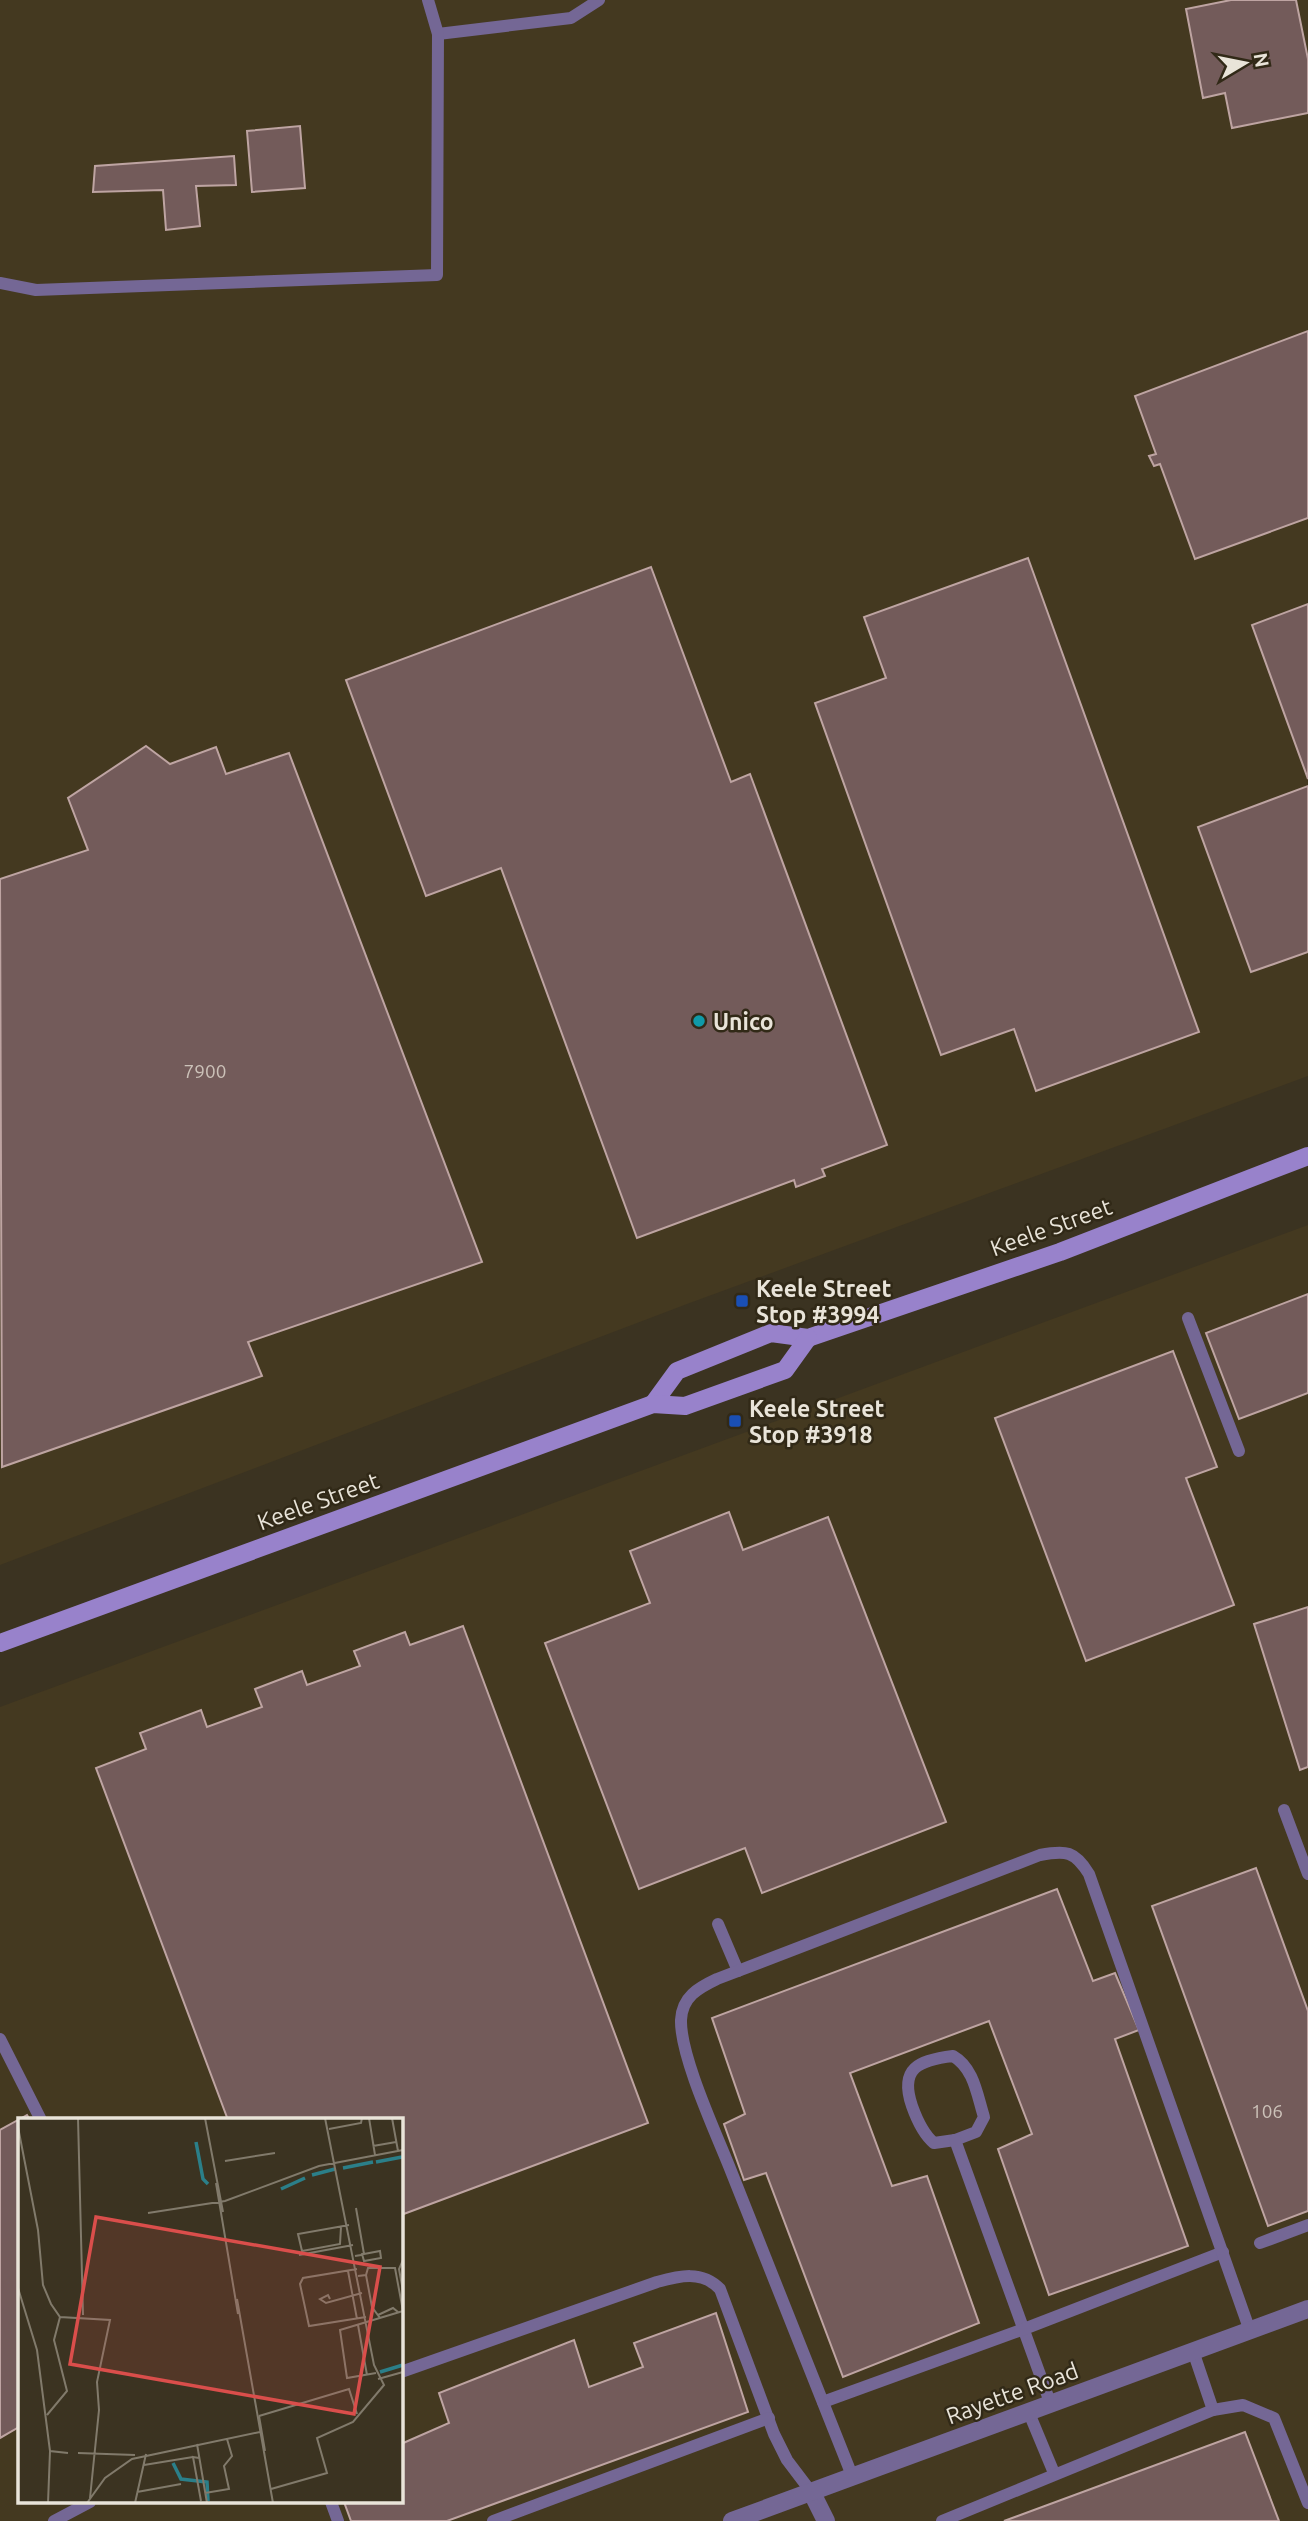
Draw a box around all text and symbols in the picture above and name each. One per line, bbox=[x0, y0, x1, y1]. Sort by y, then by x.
north arrow bbox=[1210, 28, 1280, 98]
text: N bbox=[1250, 51, 1274, 69]
place label: Unico bbox=[713, 1009, 774, 1034]
marker: Unico bbox=[691, 1013, 707, 1029]
house number: 7900 bbox=[184, 1060, 226, 1082]
street label: Keele Street bbox=[987, 1193, 1115, 1261]
place label: Keele Street Stop #3994 bbox=[756, 1276, 891, 1327]
marker: Keele Street Stop #3994 bbox=[734, 1293, 750, 1309]
place label: Keele Street Stop #3918 bbox=[749, 1396, 884, 1447]
marker: Keele Street Stop #3918 bbox=[727, 1413, 743, 1429]
street label: Keele Street bbox=[254, 1467, 382, 1535]
house number: 106 bbox=[1251, 2100, 1283, 2122]
inset map bbox=[18, 2118, 402, 2504]
street label: Rayette Road bbox=[942, 2358, 1082, 2428]

